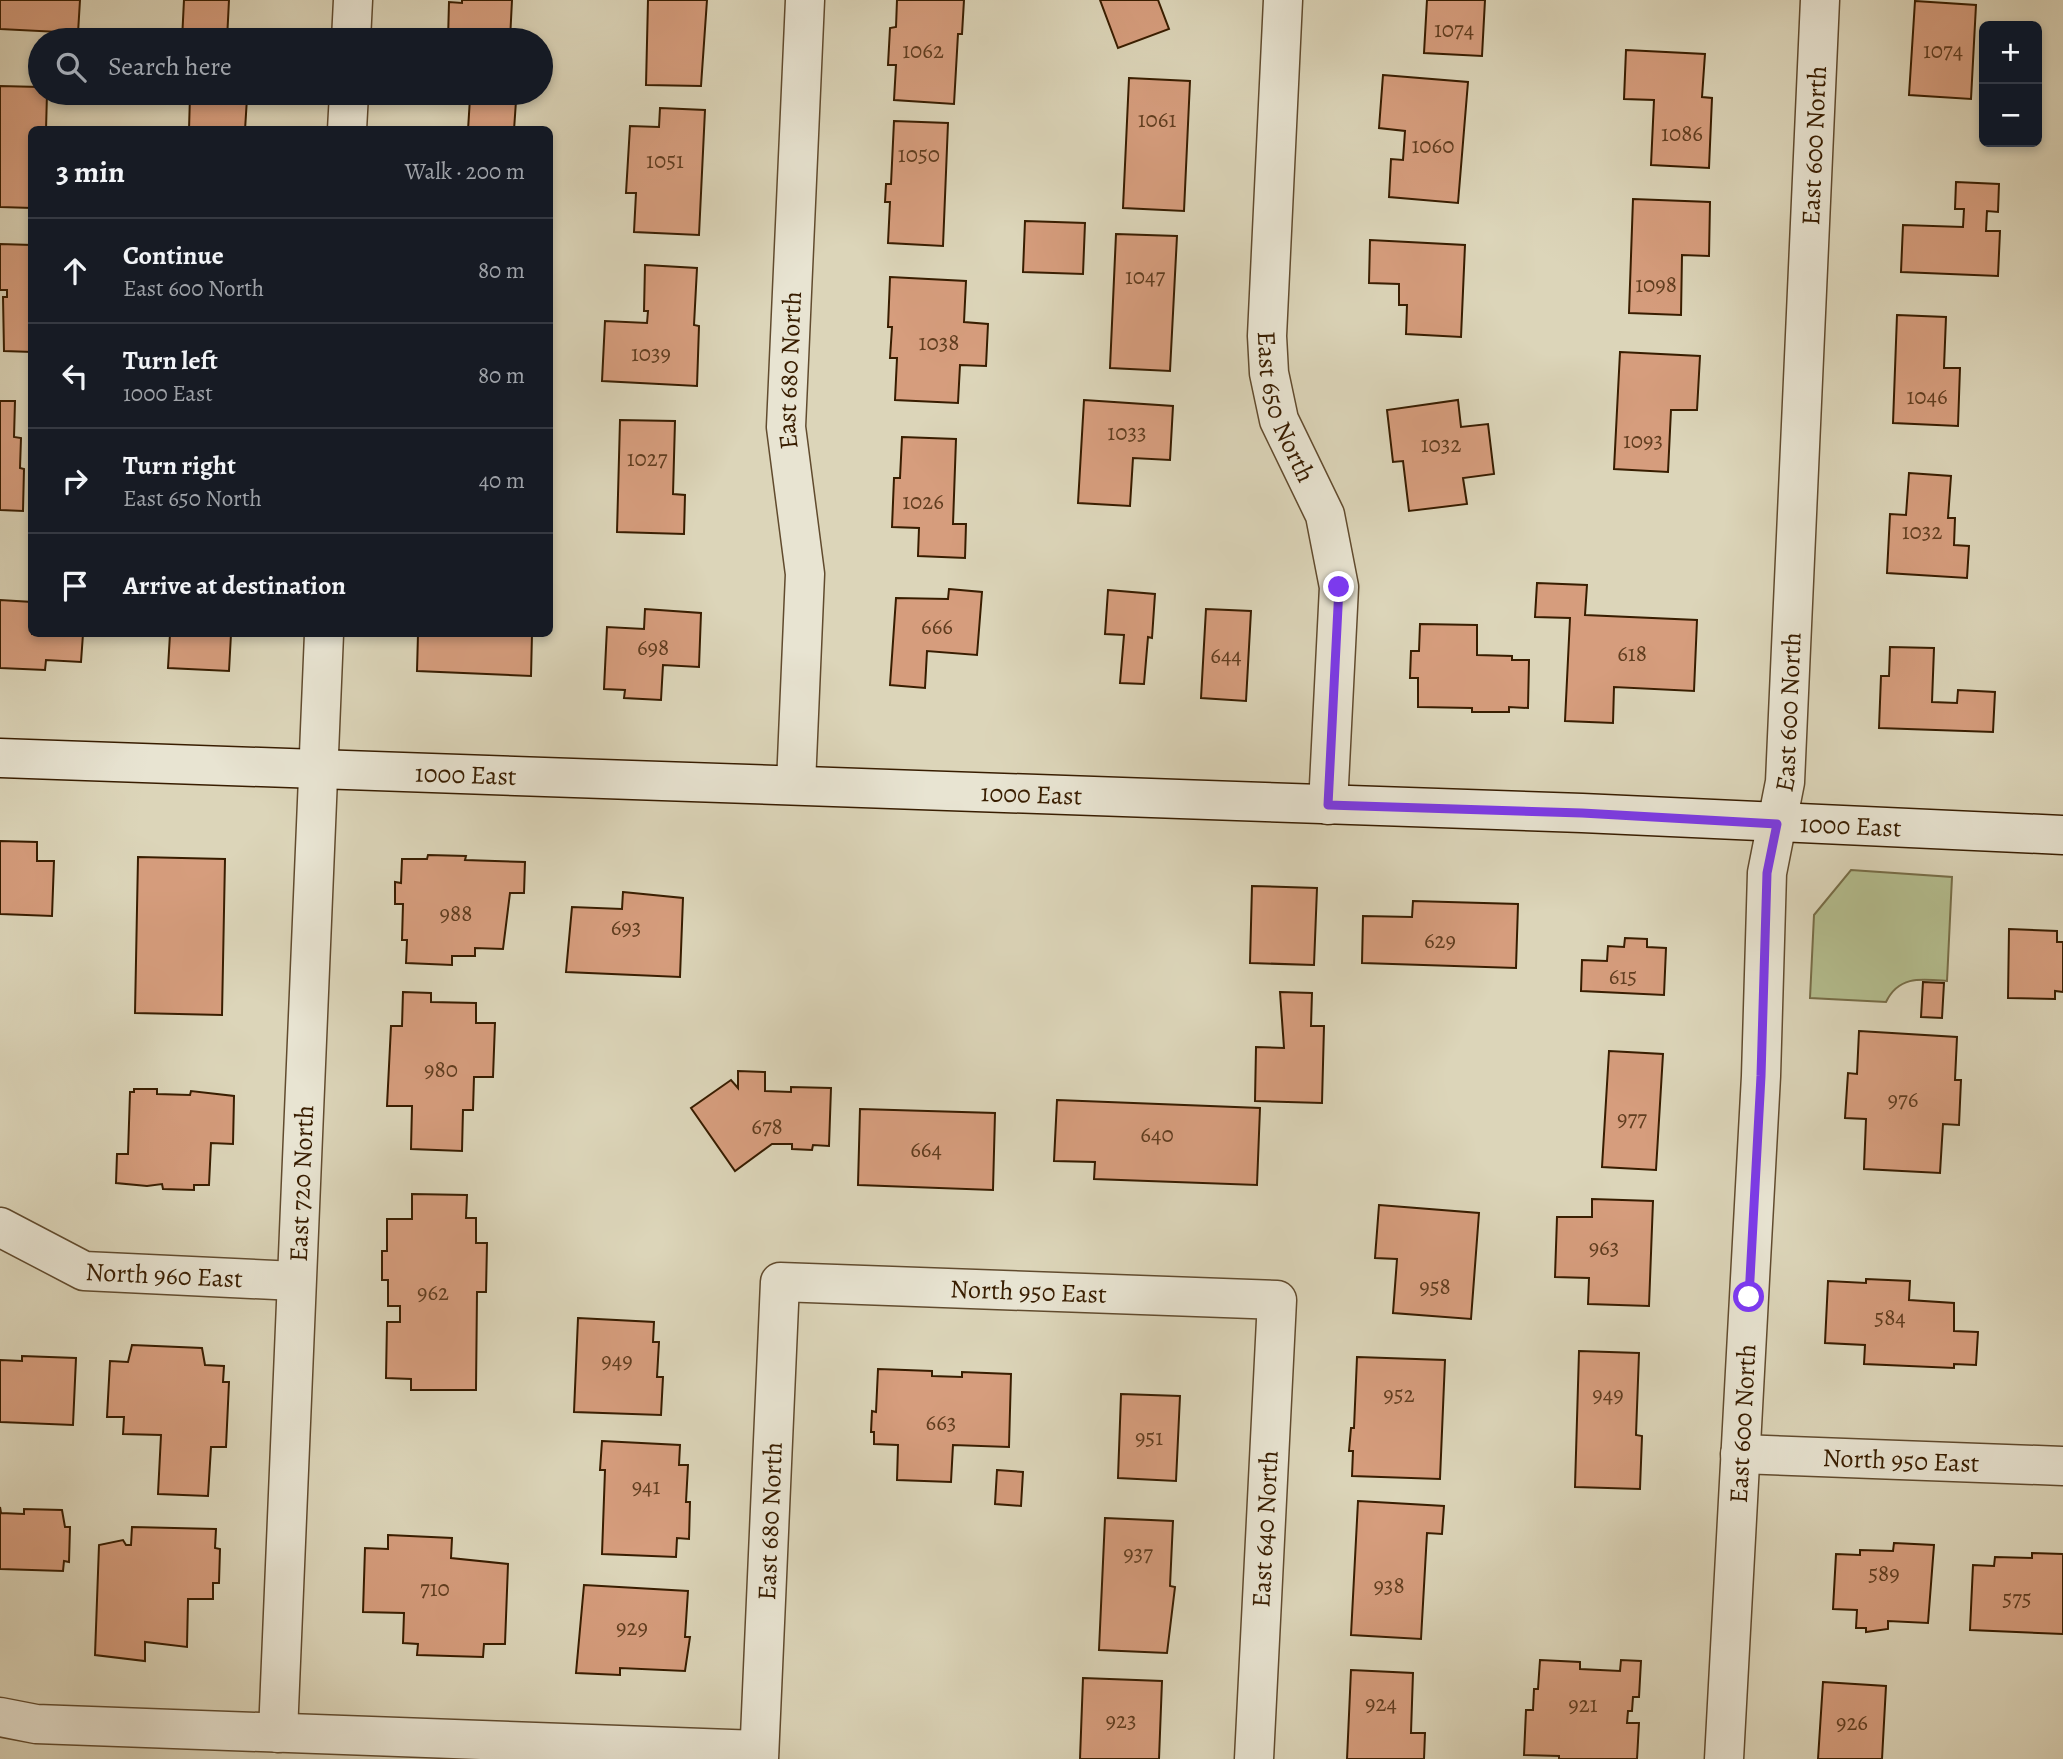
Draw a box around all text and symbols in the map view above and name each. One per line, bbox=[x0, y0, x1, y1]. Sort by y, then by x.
house number: 1074 bbox=[1434, 14, 1474, 45]
map controls bbox=[1979, 21, 2042, 147]
button: + bbox=[1979, 21, 2042, 84]
search box bbox=[28, 28, 553, 105]
house number: 1062 bbox=[902, 35, 944, 66]
house number: 1074 bbox=[1923, 35, 1963, 66]
icon: search bbox=[52, 48, 90, 86]
text: Search here bbox=[108, 49, 232, 84]
street label: East 600 North bbox=[1792, 65, 1835, 226]
button: − bbox=[1979, 84, 2042, 147]
house number: 1061 bbox=[1138, 104, 1176, 135]
house number: 1086 bbox=[1661, 118, 1703, 149]
house number: 1060 bbox=[1411, 130, 1455, 161]
house number: 1050 bbox=[898, 139, 940, 170]
house number: 1051 bbox=[646, 145, 684, 176]
text: 3 min bbox=[56, 152, 125, 192]
text: Walk · 200 m bbox=[405, 156, 525, 187]
text: Continue bbox=[123, 238, 224, 273]
icon: ahead bbox=[56, 252, 94, 290]
text: 80 m bbox=[478, 255, 525, 286]
house number: 1047 bbox=[1125, 261, 1165, 292]
house number: 1098 bbox=[1635, 269, 1677, 300]
text: East 600 North bbox=[123, 273, 264, 304]
street label: East 680 North bbox=[768, 290, 810, 452]
house number: 1038 bbox=[919, 327, 959, 358]
street label: East 650 North bbox=[1249, 330, 1324, 488]
house number: 1039 bbox=[631, 338, 671, 369]
text: Turn left bbox=[123, 343, 218, 378]
icon: left bbox=[56, 357, 94, 395]
text: 80 m bbox=[478, 360, 525, 391]
text: 1000 East bbox=[123, 378, 213, 409]
house number: 1046 bbox=[1906, 381, 1948, 412]
house number: 1033 bbox=[1107, 417, 1147, 448]
house number: 1093 bbox=[1623, 425, 1663, 456]
house number: 1032 bbox=[1421, 429, 1461, 460]
house number: 1027 bbox=[627, 443, 668, 474]
text: Turn right bbox=[123, 448, 236, 483]
icon: right bbox=[56, 462, 94, 500]
text: 40 m bbox=[479, 465, 525, 496]
text: East 650 North bbox=[123, 483, 262, 514]
house number: 1026 bbox=[902, 486, 944, 517]
house number: 1032 bbox=[1902, 516, 1942, 547]
icon: arrive bbox=[56, 567, 94, 605]
text: Arrive at destination bbox=[123, 568, 346, 603]
route end bbox=[1323, 571, 1354, 602]
house number: 666 bbox=[921, 611, 953, 642]
street label: East 600 North bbox=[1766, 631, 1809, 795]
house number: 698 bbox=[637, 632, 669, 663]
house number: 618 bbox=[1617, 638, 1647, 669]
house number: 644 bbox=[1210, 640, 1242, 671]
street label: 1000 East bbox=[414, 755, 518, 793]
street label: 1000 East bbox=[980, 775, 1083, 813]
street label: 1000 East bbox=[1799, 805, 1903, 845]
house number: 988 bbox=[440, 898, 472, 929]
house number: 693 bbox=[611, 912, 641, 943]
house number: 629 bbox=[1424, 925, 1456, 956]
house number: 615 bbox=[1609, 961, 1637, 992]
house number: 980 bbox=[424, 1054, 458, 1085]
house number: 976 bbox=[1888, 1084, 1918, 1115]
house number: 977 bbox=[1617, 1103, 1647, 1134]
street label: East 720 North bbox=[280, 1104, 322, 1263]
house number: 678 bbox=[751, 1111, 783, 1142]
house number: 640 bbox=[1140, 1119, 1174, 1150]
house number: 664 bbox=[910, 1134, 942, 1165]
house number: 963 bbox=[1589, 1232, 1619, 1263]
street label: North 960 East bbox=[85, 1254, 244, 1296]
street label: North 950 East bbox=[949, 1271, 1108, 1311]
house number: 958 bbox=[1419, 1271, 1451, 1302]
house number: 962 bbox=[417, 1277, 449, 1308]
route start bbox=[1733, 1281, 1764, 1312]
house number: 584 bbox=[1874, 1302, 1906, 1333]
street label: East 600 North bbox=[1720, 1343, 1764, 1504]
house number: 949 bbox=[601, 1345, 633, 1376]
house number: 952 bbox=[1383, 1379, 1415, 1410]
house number: 949 bbox=[1592, 1379, 1624, 1410]
house number: 663 bbox=[926, 1407, 956, 1438]
house number: 951 bbox=[1135, 1422, 1163, 1453]
street label: North 950 East bbox=[1822, 1440, 1980, 1480]
street label: East 680 North bbox=[749, 1441, 790, 1601]
street label: East 640 North bbox=[1243, 1449, 1287, 1609]
house number: 941 bbox=[632, 1471, 661, 1502]
house number: 937 bbox=[1123, 1538, 1153, 1569]
house number: 589 bbox=[1868, 1558, 1900, 1589]
house number: 938 bbox=[1373, 1570, 1405, 1601]
house number: 710 bbox=[420, 1573, 450, 1604]
house number: 575 bbox=[2002, 1583, 2032, 1614]
house number: 929 bbox=[616, 1612, 648, 1643]
house number: 924 bbox=[1365, 1688, 1397, 1719]
house number: 921 bbox=[1568, 1689, 1598, 1720]
house number: 923 bbox=[1106, 1705, 1136, 1736]
house number: 926 bbox=[1836, 1707, 1868, 1738]

